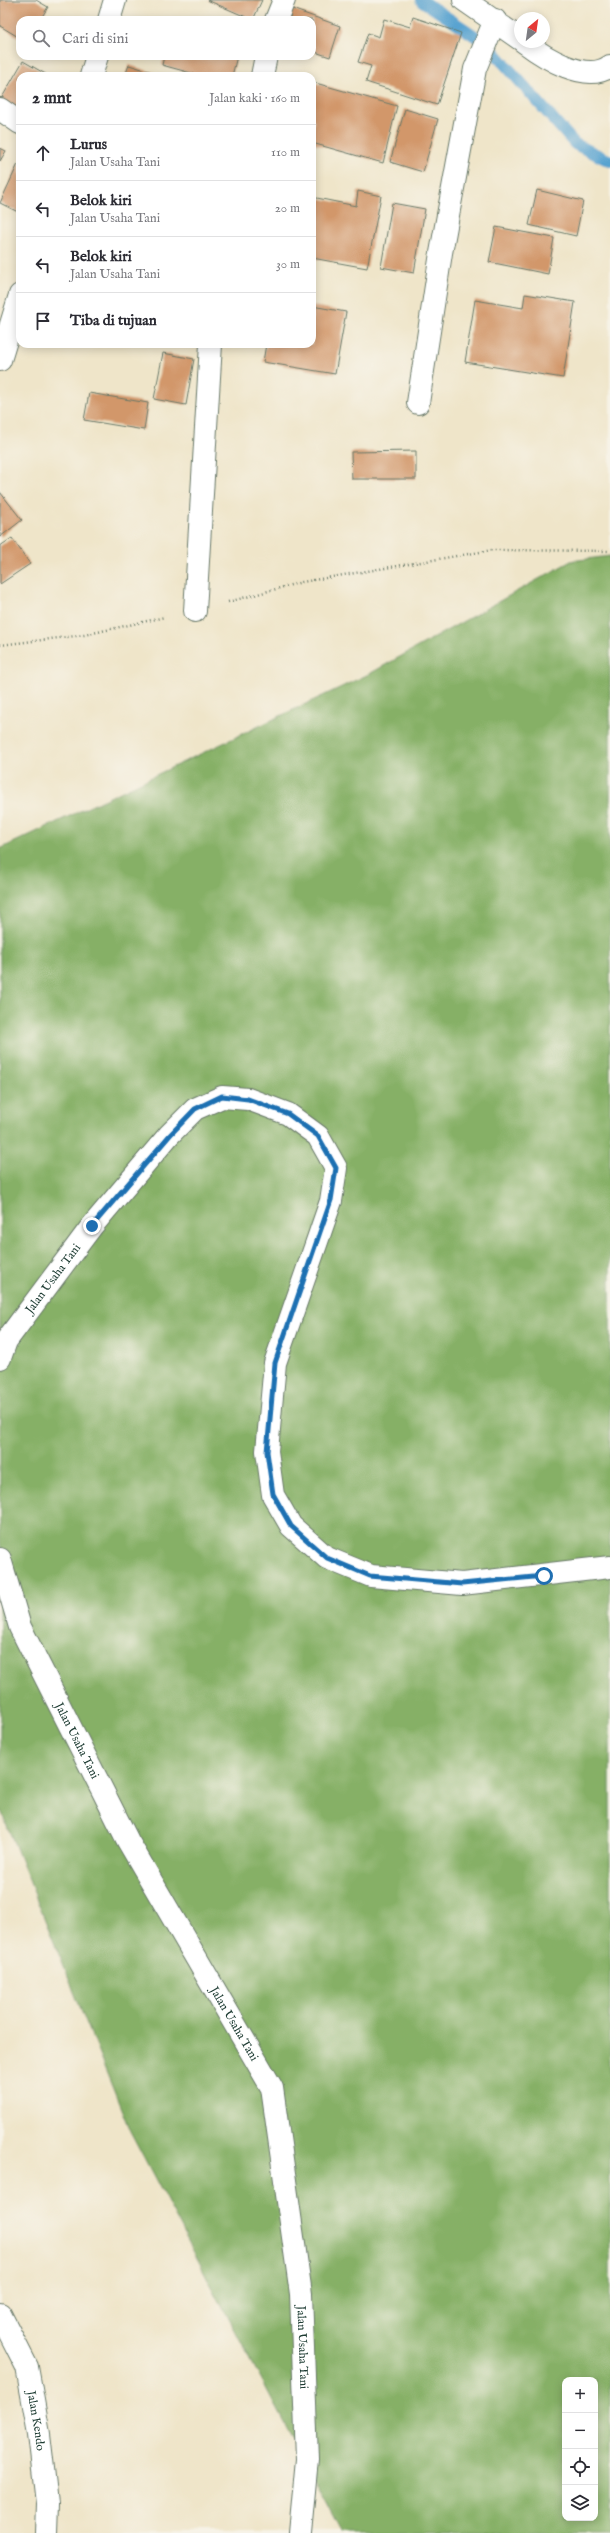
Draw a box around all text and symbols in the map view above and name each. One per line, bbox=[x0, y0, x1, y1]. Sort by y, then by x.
north arrow bbox=[514, 12, 550, 48]
search box bbox=[16, 16, 316, 60]
icon: search bbox=[30, 27, 52, 49]
text: Cari di sini bbox=[62, 29, 129, 48]
text: 2 mnt bbox=[32, 88, 72, 109]
text: Jalan kaki · 160 m bbox=[209, 90, 300, 107]
text: Lurus bbox=[70, 135, 107, 154]
icon: ahead bbox=[32, 142, 54, 164]
text: 110 m bbox=[271, 144, 300, 161]
text: Jalan Usaha Tani bbox=[70, 154, 160, 171]
text: Belok kiri bbox=[70, 191, 132, 210]
icon: left bbox=[32, 198, 54, 220]
text: 20 m bbox=[275, 200, 300, 217]
text: Jalan Usaha Tani bbox=[70, 210, 160, 227]
text: Belok kiri bbox=[70, 247, 132, 266]
icon: left bbox=[32, 254, 54, 276]
text: 30 m bbox=[276, 256, 300, 273]
text: Jalan Usaha Tani bbox=[70, 266, 160, 283]
icon: arrive bbox=[32, 310, 54, 332]
text: Tiba di tujuan bbox=[70, 311, 157, 330]
route end bbox=[83, 1217, 101, 1235]
street label: Jalan Usaha Tani bbox=[21, 1241, 84, 1319]
route start bbox=[535, 1567, 553, 1585]
street label: Jalan Usaha Tani bbox=[50, 1698, 102, 1781]
street label: Jalan Usaha Tani bbox=[205, 1982, 262, 2064]
street label: Jalan Usaha Tani bbox=[292, 2303, 311, 2389]
map controls bbox=[562, 2377, 598, 2521]
button: + bbox=[562, 2377, 598, 2413]
street label: Jalan Kendo bbox=[22, 2388, 48, 2452]
button: − bbox=[562, 2413, 598, 2449]
button: locate bbox=[562, 2449, 598, 2485]
button: layers bbox=[562, 2485, 598, 2521]

